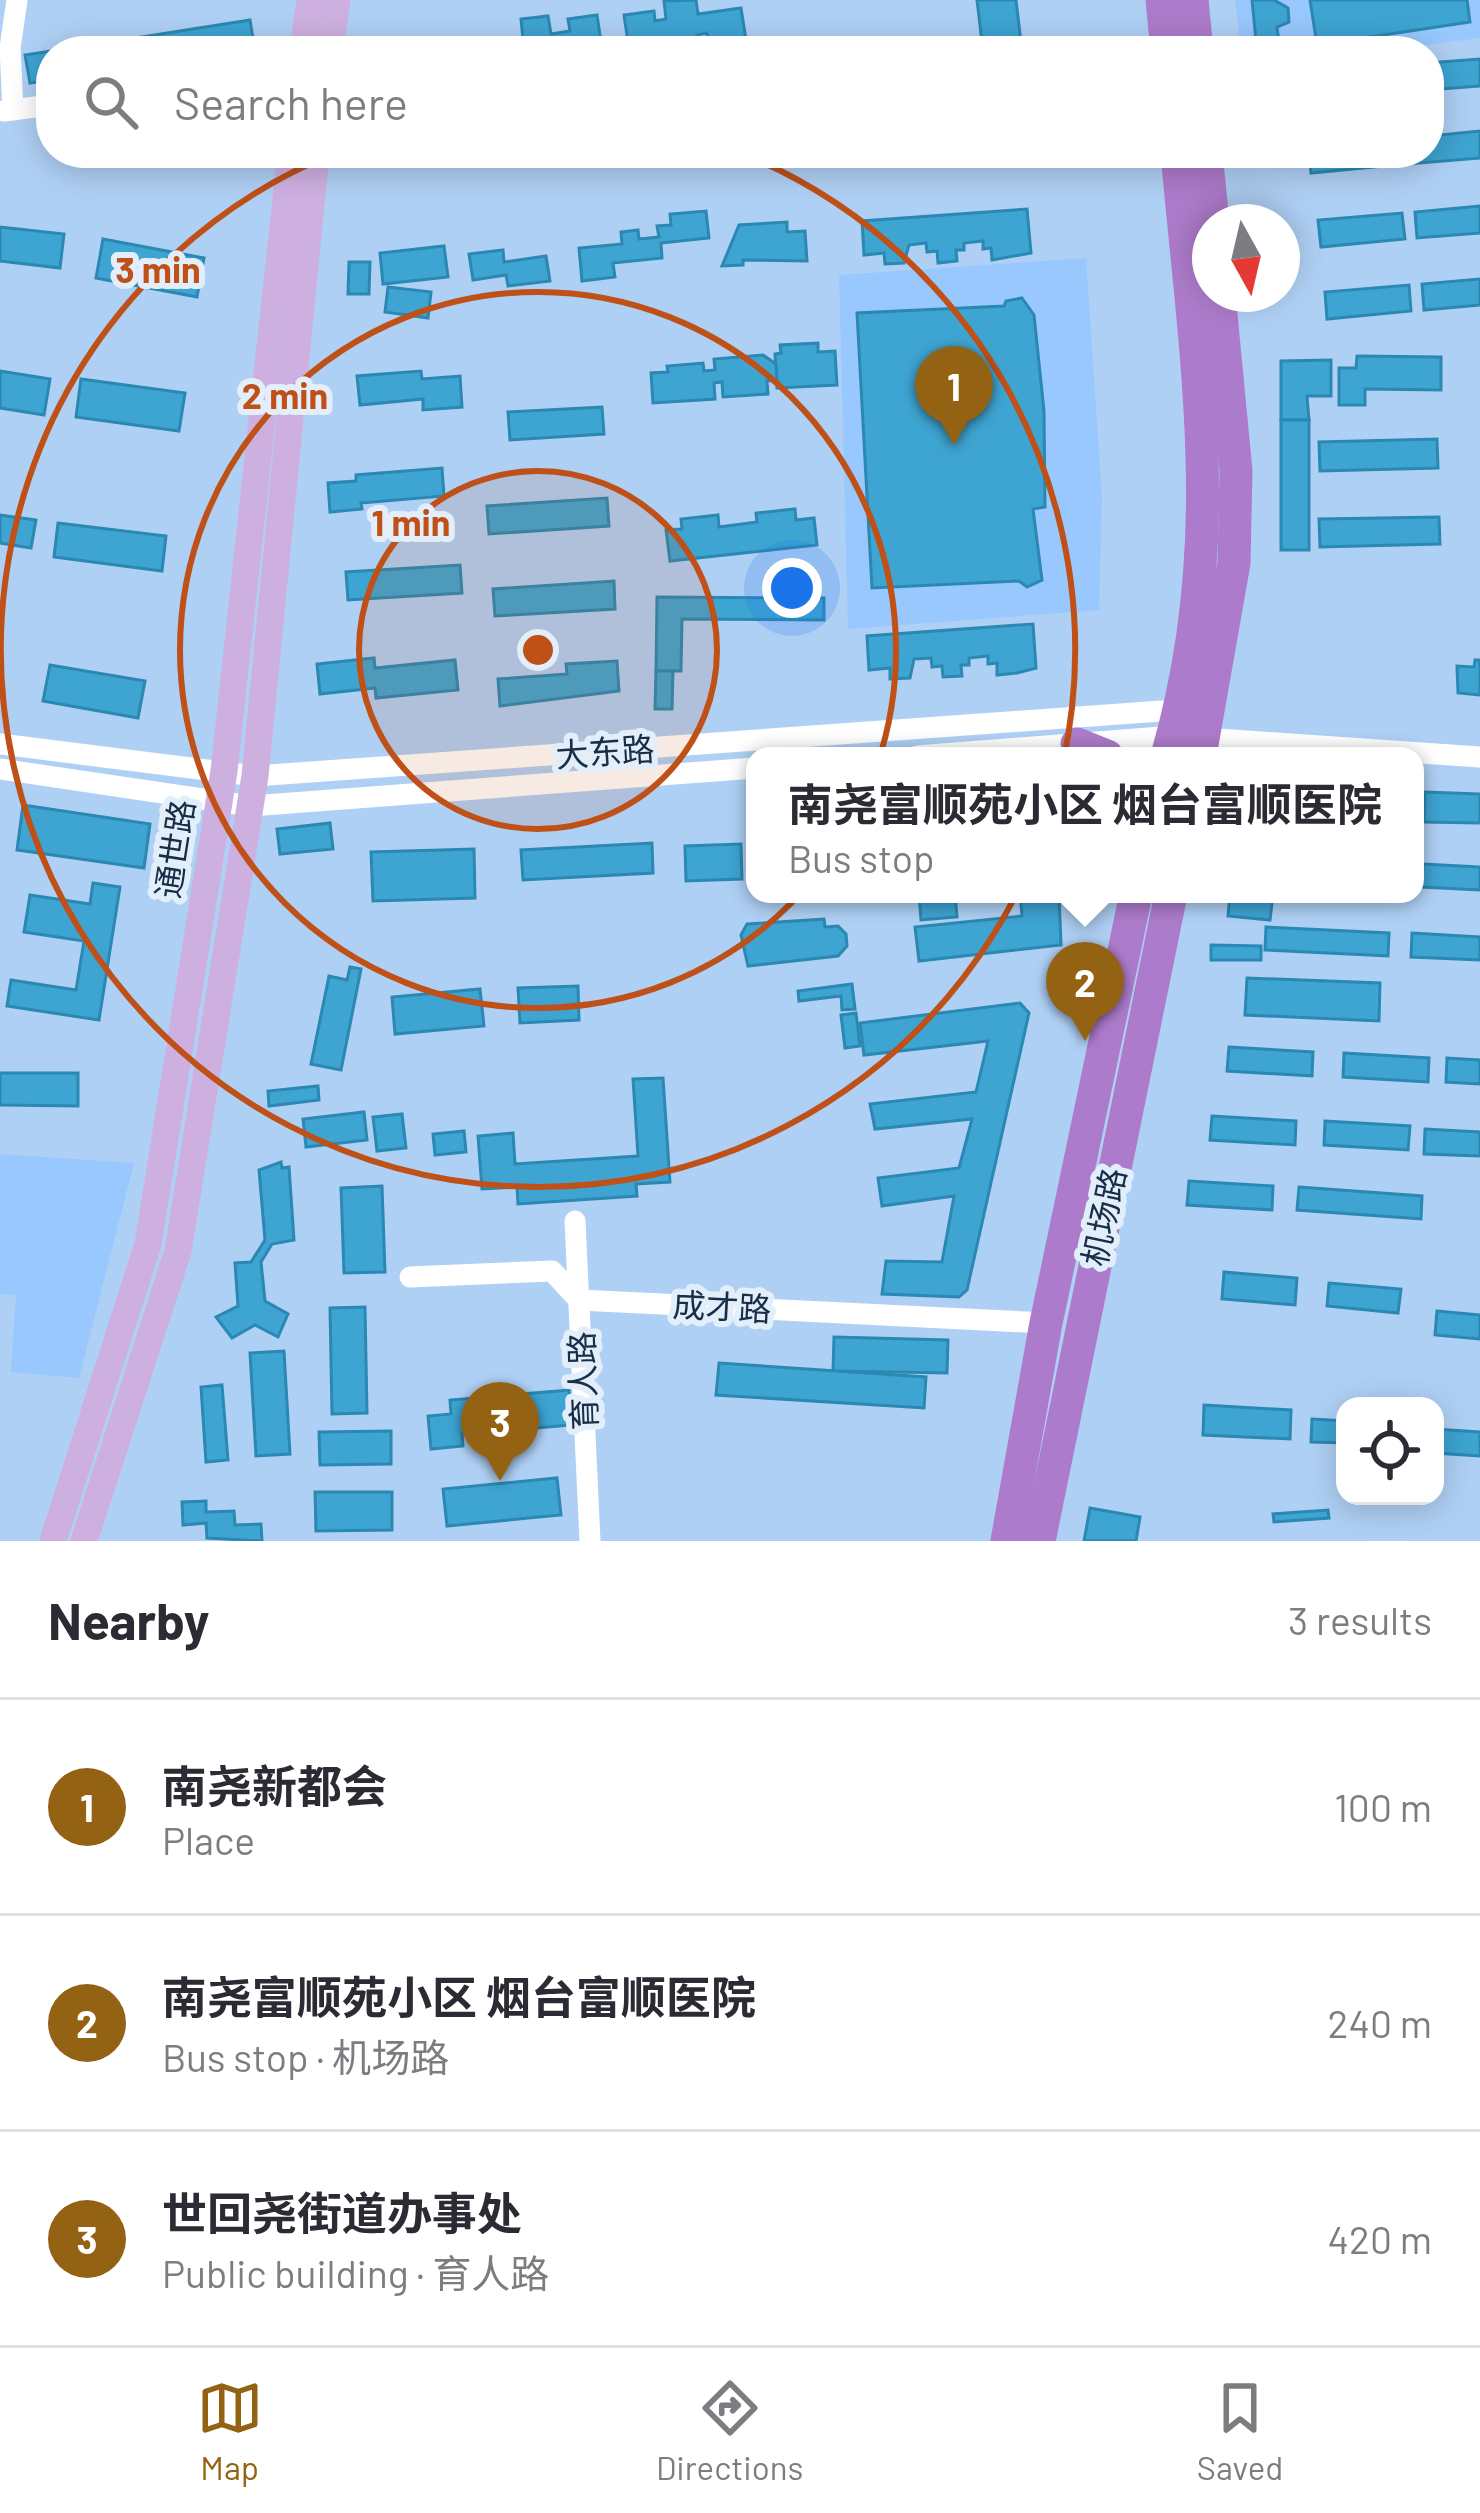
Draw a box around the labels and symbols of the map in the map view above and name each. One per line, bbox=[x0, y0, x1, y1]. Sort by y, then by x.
north arrow bbox=[1192, 204, 1300, 312]
text: 3 min bbox=[115, 247, 201, 290]
pin: 1 bbox=[915, 346, 993, 445]
text: 2 min bbox=[242, 373, 328, 416]
text: 1 min bbox=[372, 500, 450, 543]
your location bbox=[762, 558, 822, 618]
centre of rings bbox=[517, 629, 559, 671]
street label: 大东路 bbox=[554, 728, 656, 774]
street label: 通世路 bbox=[147, 797, 202, 901]
pin: 2 bbox=[1046, 942, 1124, 1041]
street label: 机场路 bbox=[1073, 1164, 1133, 1269]
street label: 成才路 bbox=[672, 1283, 773, 1329]
street label: 育人路 bbox=[560, 1331, 604, 1431]
pin: 3 bbox=[461, 1382, 539, 1481]

